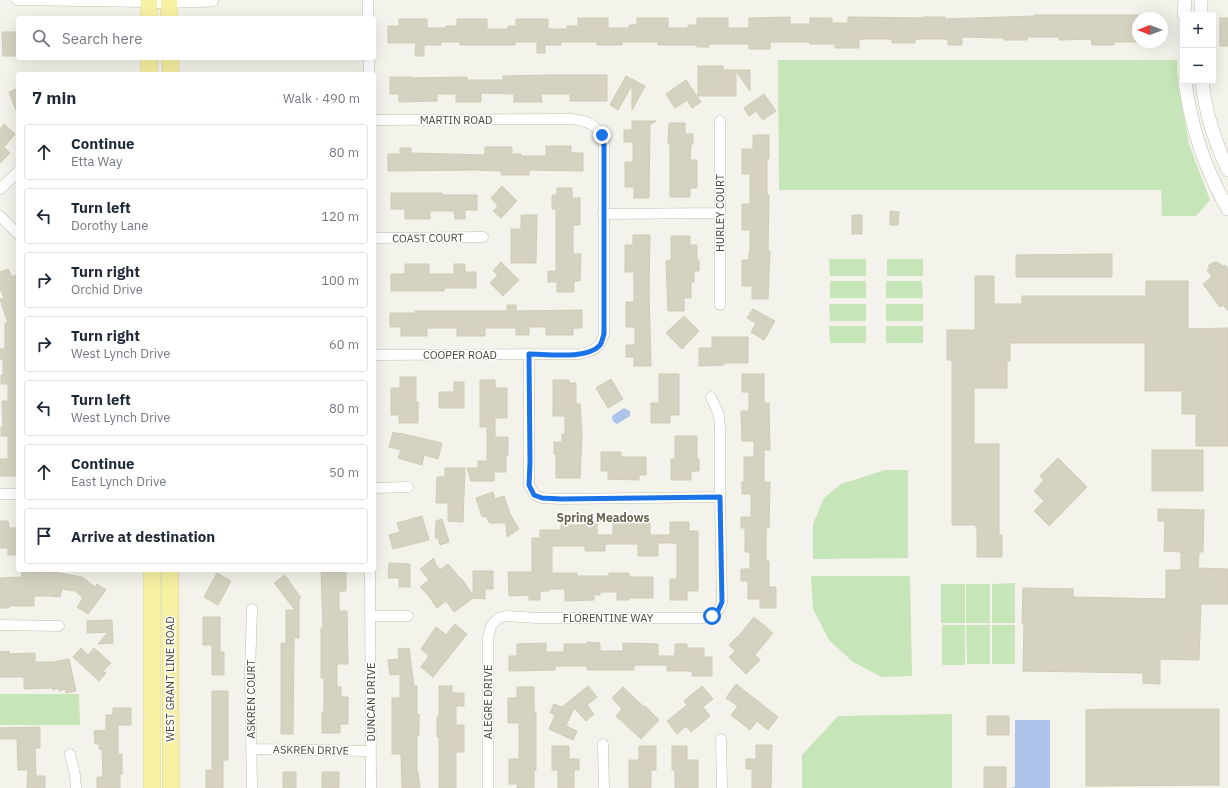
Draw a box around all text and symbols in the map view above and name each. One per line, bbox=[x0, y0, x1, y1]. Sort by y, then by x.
north arrow bbox=[1132, 12, 1168, 48]
map controls bbox=[1180, 12, 1216, 84]
button: + bbox=[1180, 12, 1216, 48]
search box bbox=[16, 16, 376, 60]
icon: search bbox=[30, 27, 52, 49]
text: Search here bbox=[62, 29, 142, 48]
button: − bbox=[1180, 48, 1216, 84]
text: 7 min bbox=[32, 87, 76, 109]
text: Walk · 490 m bbox=[283, 90, 360, 107]
street label: MARTIN ROAD bbox=[420, 113, 492, 127]
route end bbox=[593, 126, 611, 144]
text: Continue bbox=[71, 134, 135, 153]
icon: ahead bbox=[33, 141, 55, 163]
text: 80 m bbox=[329, 144, 359, 161]
text: Etta Way bbox=[71, 153, 122, 170]
street label: HURLEY COURT bbox=[713, 173, 727, 252]
text: Turn left bbox=[71, 198, 131, 217]
icon: left bbox=[33, 205, 55, 227]
text: 120 m bbox=[321, 208, 359, 225]
text: Dorothy Lane bbox=[71, 217, 148, 234]
street label: COAST COURT bbox=[392, 230, 465, 246]
text: Turn right bbox=[71, 262, 140, 281]
icon: right bbox=[33, 269, 55, 291]
text: 100 m bbox=[321, 272, 359, 289]
text: Orchid Drive bbox=[71, 281, 143, 298]
text: Turn right bbox=[71, 326, 140, 345]
icon: right bbox=[33, 333, 55, 355]
text: 60 m bbox=[329, 336, 359, 353]
text: West Lynch Drive bbox=[71, 345, 170, 362]
street label: COOPER ROAD bbox=[423, 348, 497, 362]
text: Turn left bbox=[71, 390, 131, 409]
icon: left bbox=[33, 397, 55, 419]
text: 80 m bbox=[329, 400, 359, 417]
text: West Lynch Drive bbox=[71, 409, 170, 426]
text: Continue bbox=[71, 454, 135, 473]
icon: ahead bbox=[33, 461, 55, 483]
text: 50 m bbox=[329, 464, 359, 481]
text: East Lynch Drive bbox=[71, 473, 166, 490]
district label: Spring Meadows bbox=[556, 510, 650, 525]
icon: arrive bbox=[33, 525, 55, 547]
text: Arrive at destination bbox=[71, 527, 215, 546]
route start bbox=[703, 607, 721, 625]
street label: FLORENTINE WAY bbox=[563, 611, 654, 625]
street label: WEST GRANT LINE ROAD bbox=[163, 616, 177, 742]
street label: ASKREN COURT bbox=[244, 659, 258, 739]
street label: DUNCAN DRIVE bbox=[364, 663, 378, 741]
street label: ALEGRE DRIVE bbox=[481, 665, 495, 739]
street label: ASKREN DRIVE bbox=[273, 742, 349, 758]

